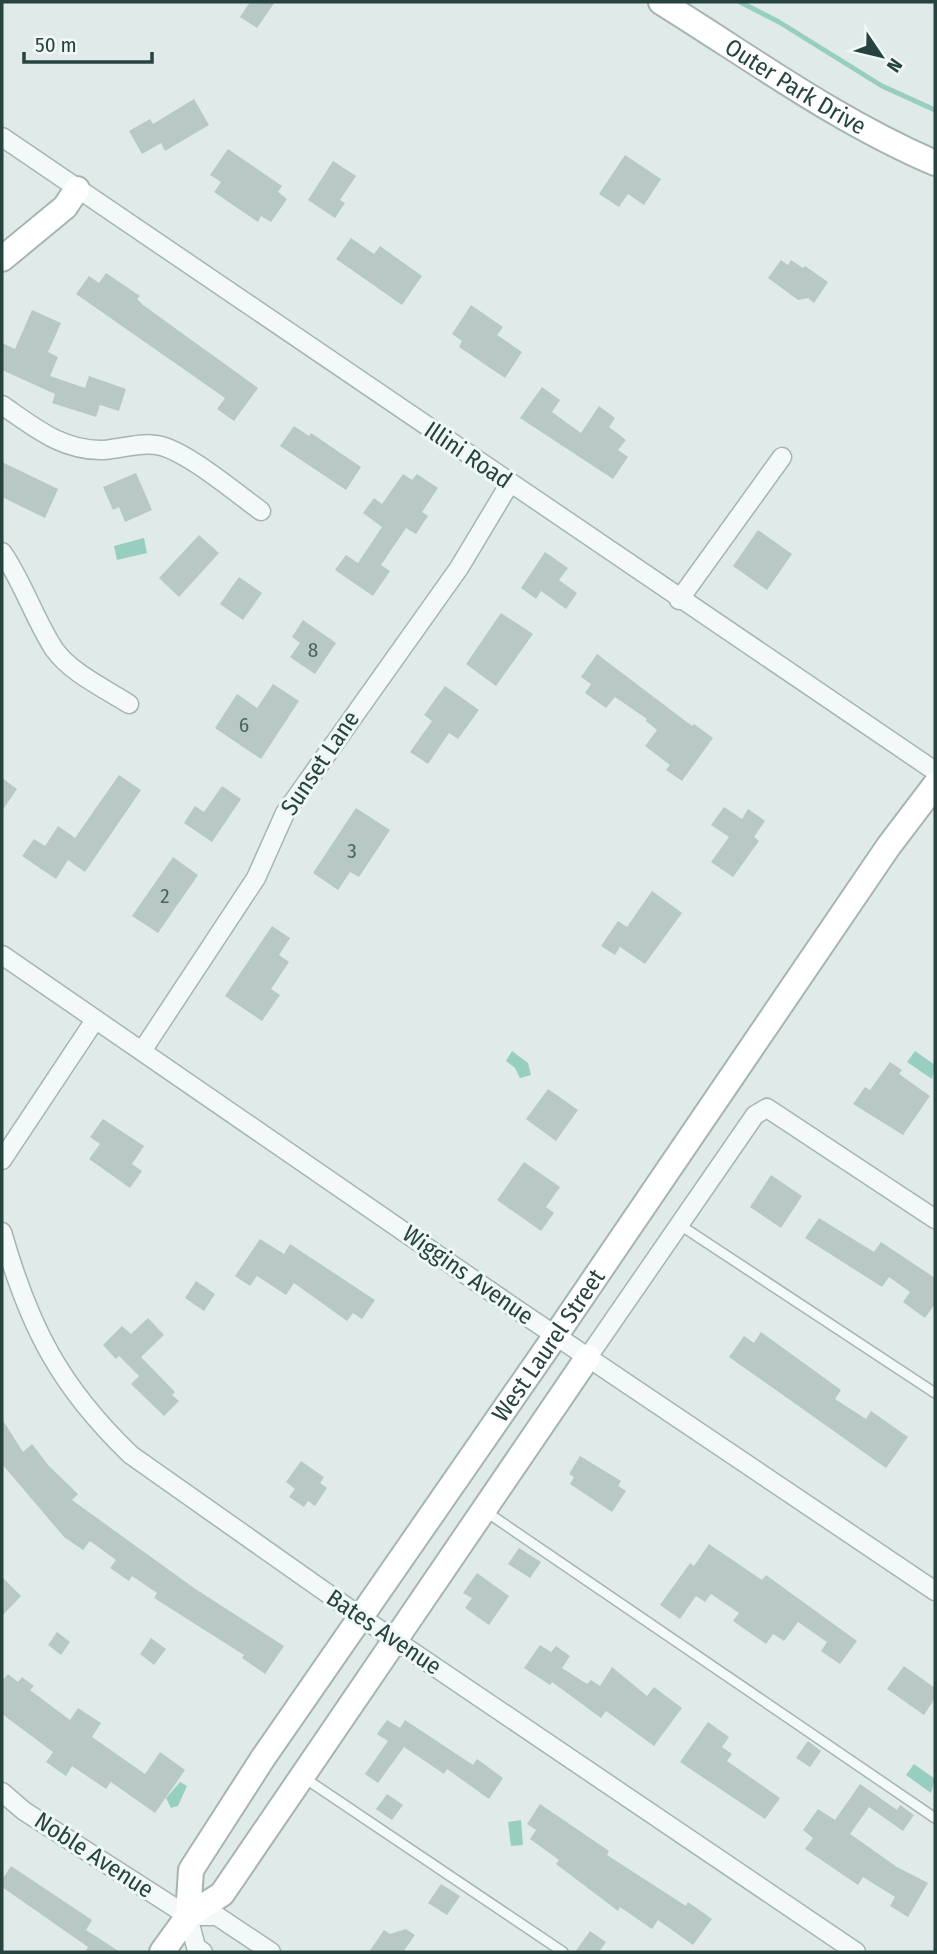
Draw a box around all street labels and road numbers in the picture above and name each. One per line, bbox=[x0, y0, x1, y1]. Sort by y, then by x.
street label: Outer Park Drive bbox=[720, 33, 871, 141]
street label: Illini Road bbox=[419, 416, 517, 494]
street label: Sunset Lane bbox=[275, 706, 365, 820]
street label: Wiggins Avenue bbox=[397, 1220, 539, 1330]
street label: West Laurel Street bbox=[486, 1264, 611, 1427]
street label: Bates Avenue bbox=[321, 1583, 447, 1681]
street label: Noble Avenue bbox=[29, 1806, 159, 1904]

